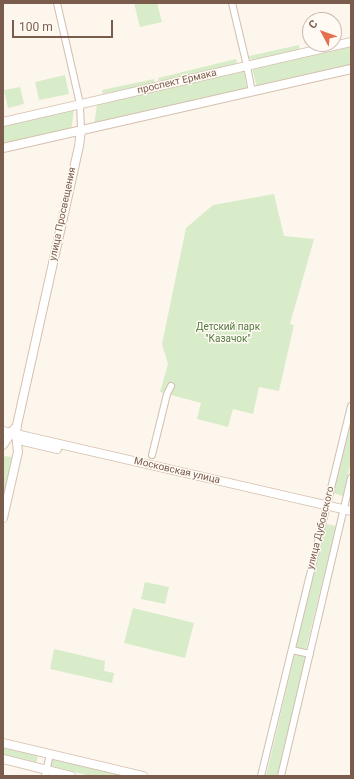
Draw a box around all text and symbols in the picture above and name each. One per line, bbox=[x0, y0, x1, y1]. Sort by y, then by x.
scale bar bbox=[14, 12, 115, 38]
north arrow bbox=[302, 12, 342, 52]
text: С bbox=[306, 17, 321, 31]
text: 100 m bbox=[19, 20, 53, 34]
street label: проспект Ермака bbox=[136, 67, 218, 97]
street label: улица Просвещения bbox=[47, 166, 79, 262]
park label: Детский парк "Казачок" bbox=[196, 321, 260, 344]
street label: Московская улица bbox=[133, 455, 221, 487]
street label: улица Дубовского bbox=[305, 485, 337, 571]

